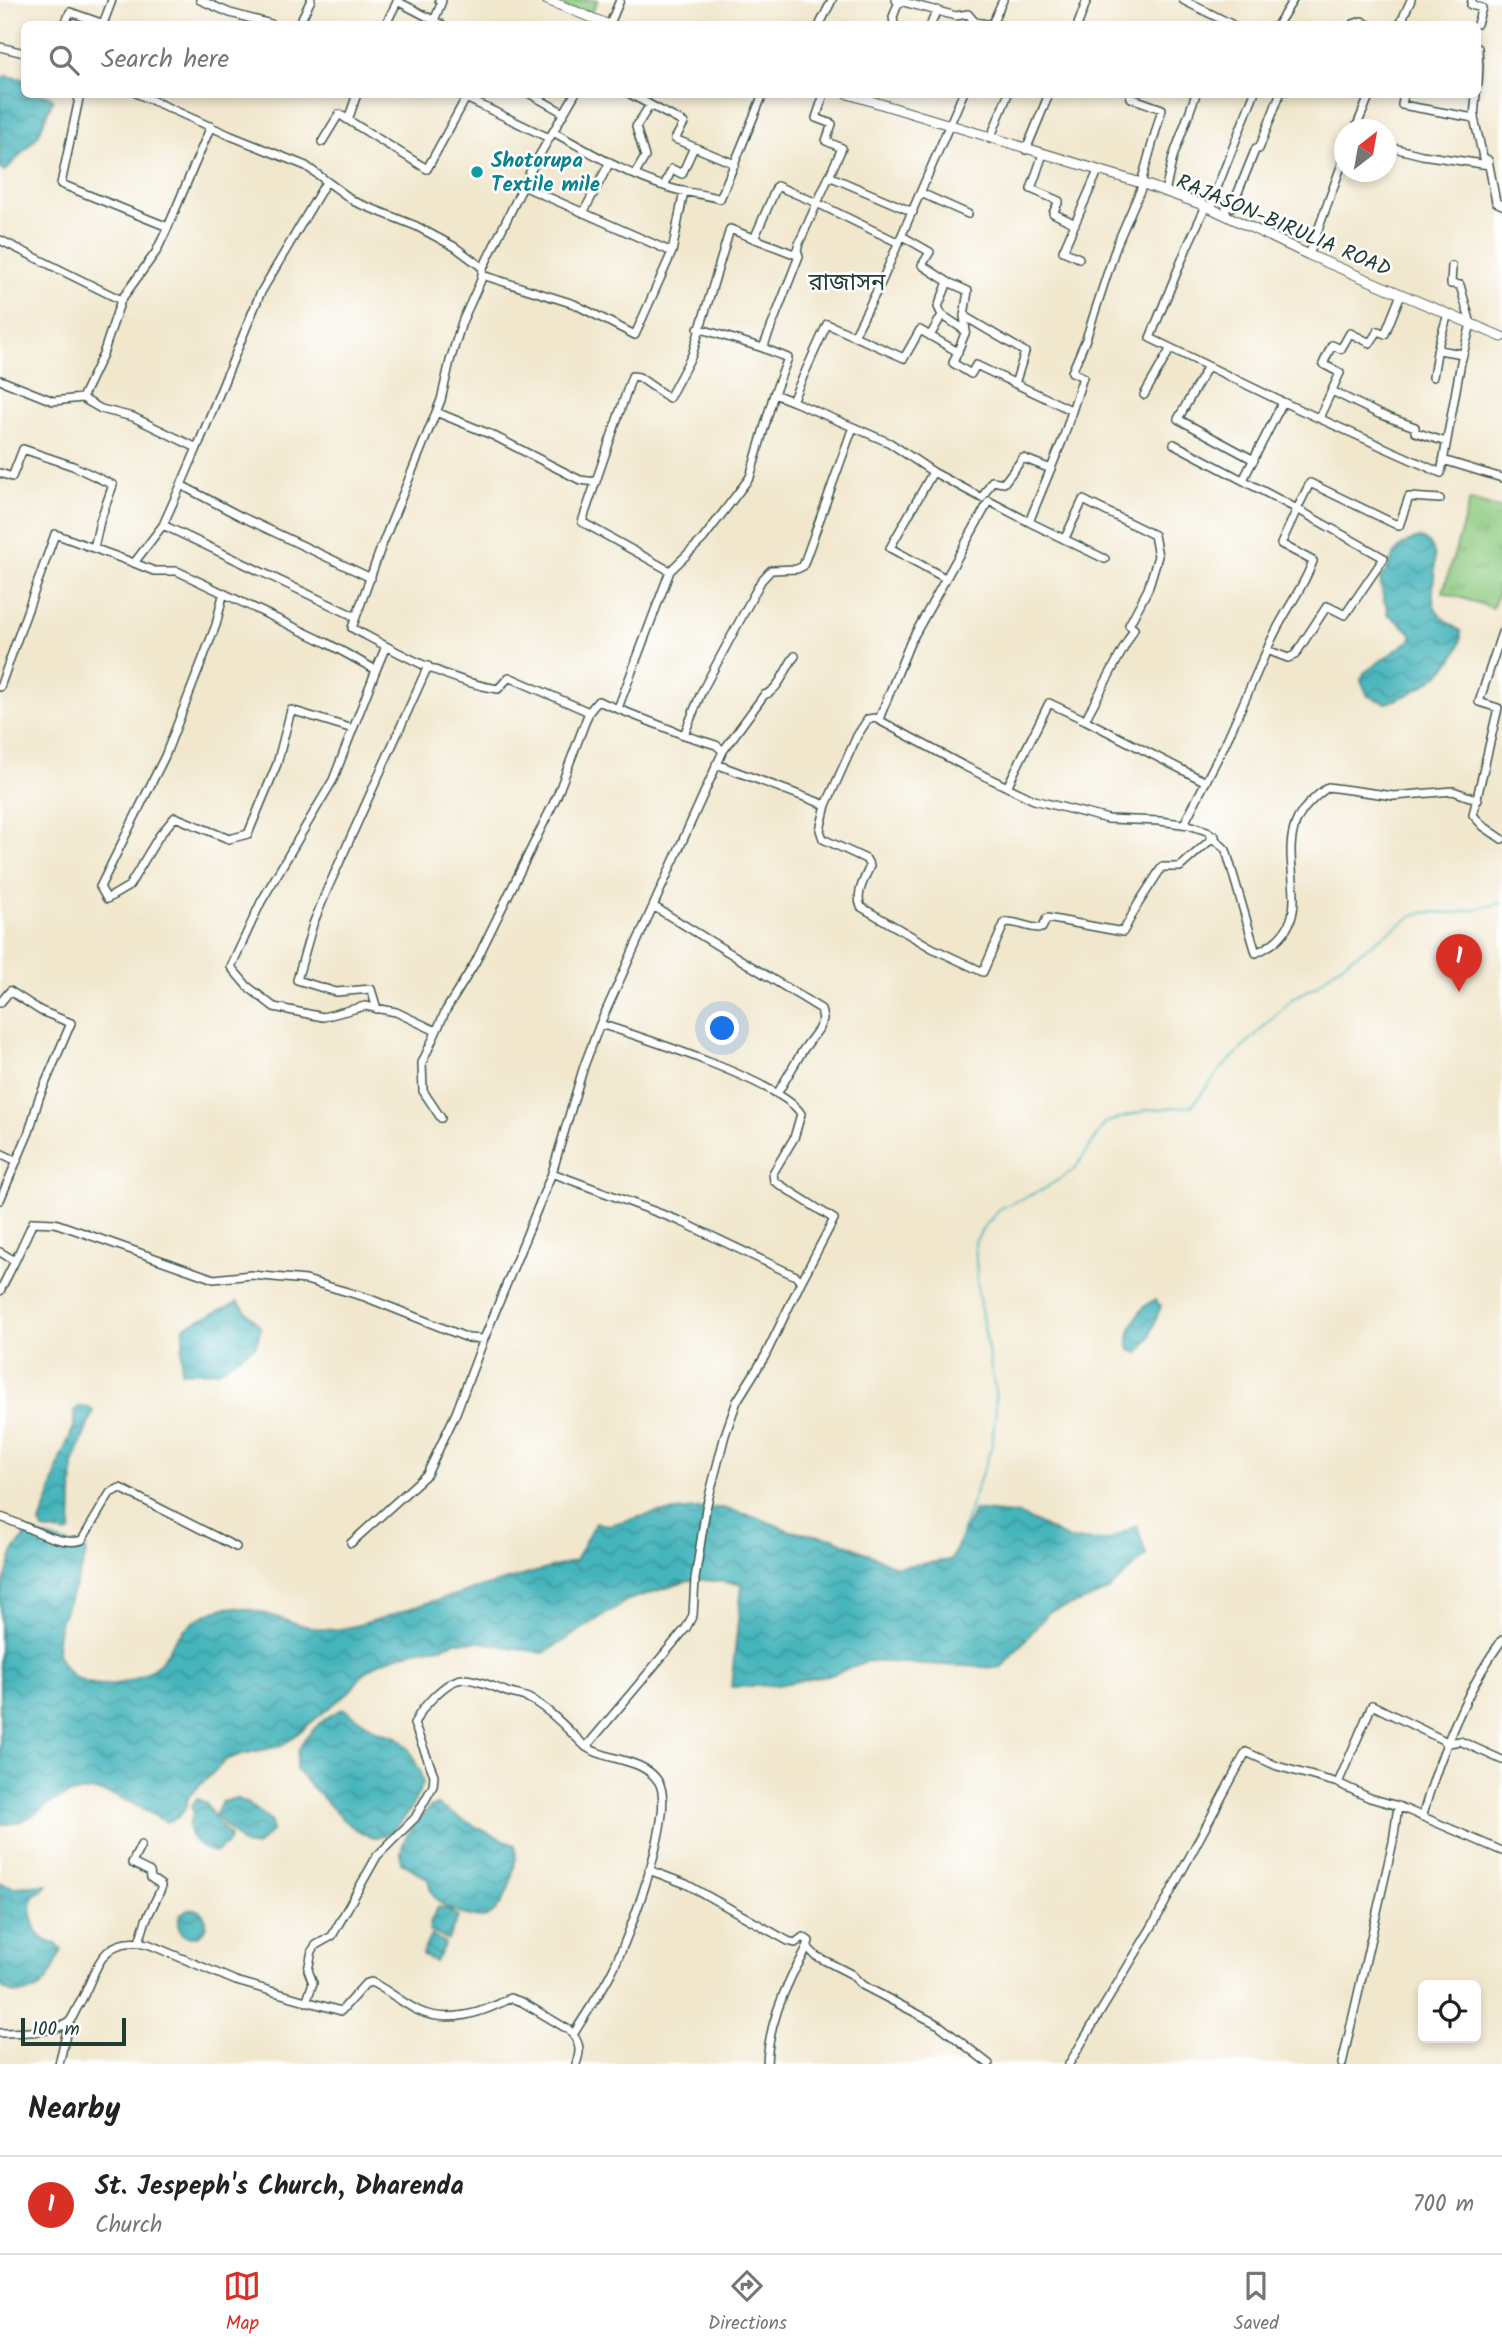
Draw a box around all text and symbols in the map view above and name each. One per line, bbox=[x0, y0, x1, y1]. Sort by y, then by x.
search box bbox=[21, 21, 1481, 98]
text: Search here bbox=[101, 39, 229, 81]
icon: search bbox=[45, 41, 83, 79]
north arrow bbox=[1334, 119, 1397, 182]
place label: Shotorupa Textile mile bbox=[491, 145, 600, 202]
marker: Shotorupa Textile mile bbox=[469, 164, 485, 180]
street label: RAJASON-BIRULIA ROAD bbox=[1171, 166, 1396, 287]
district label: রাজাসন bbox=[807, 264, 886, 303]
pin: 1 bbox=[1436, 934, 1482, 992]
your location bbox=[705, 1011, 739, 1045]
map controls bbox=[1418, 1980, 1481, 2043]
button: locate bbox=[1418, 1980, 1481, 2043]
scale bar bbox=[21, 2015, 126, 2047]
text: 100 m bbox=[32, 2015, 80, 2045]
text: Nearby bbox=[28, 2086, 120, 2134]
text: St. Jespeph's Church, Dharenda bbox=[95, 2166, 464, 2208]
text: 1 bbox=[48, 2187, 54, 2223]
text: 700 m bbox=[1413, 2187, 1474, 2223]
text: Church bbox=[95, 2208, 162, 2244]
tab: Map bbox=[223, 2267, 261, 2339]
tab: Directions bbox=[708, 2267, 787, 2339]
tab: Saved bbox=[1234, 2267, 1279, 2339]

